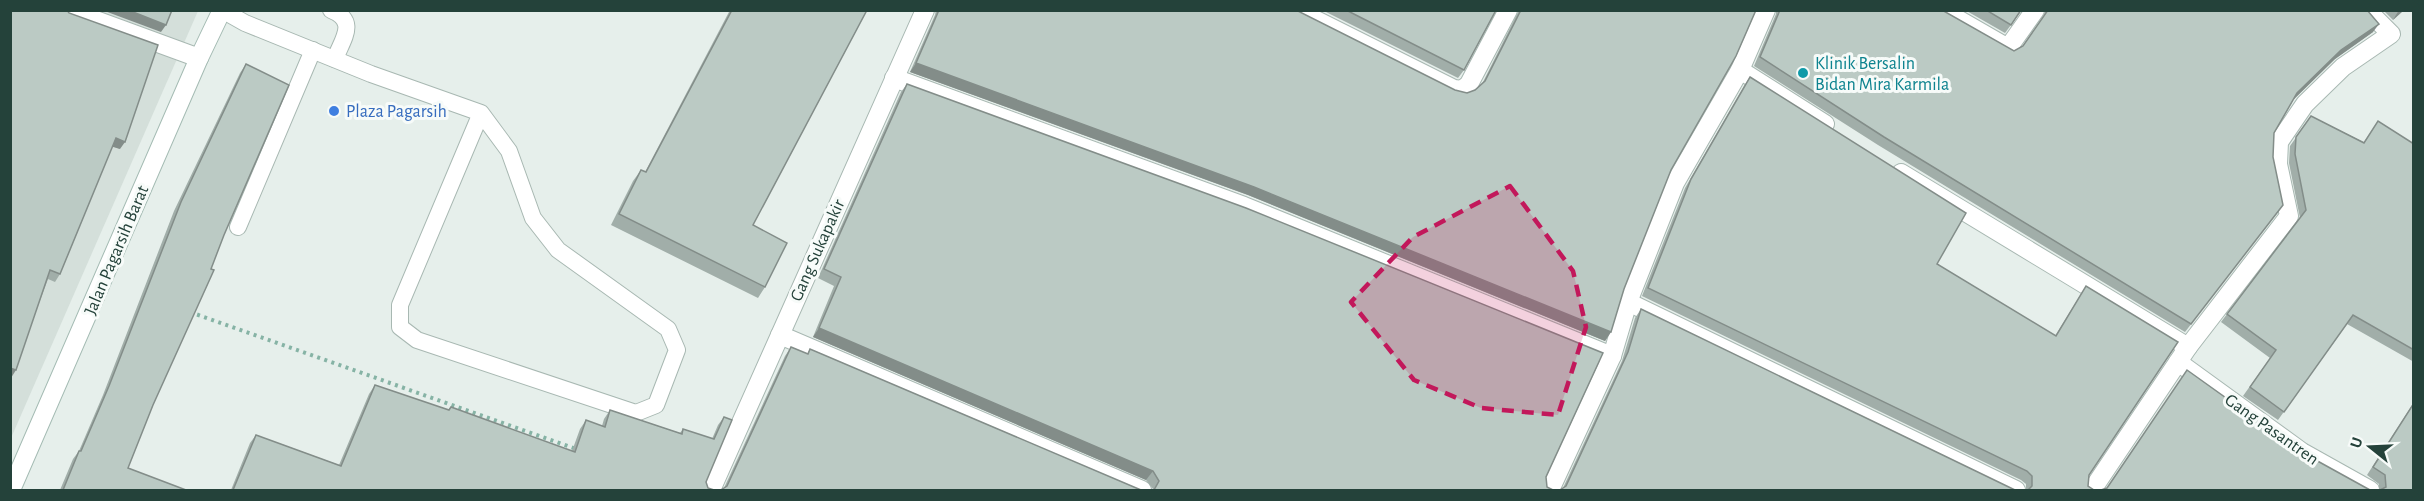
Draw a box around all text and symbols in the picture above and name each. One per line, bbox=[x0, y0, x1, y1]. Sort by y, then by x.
place label: Klinik Bersalin Bidan Mira Karmila bbox=[1815, 55, 1949, 94]
marker: Klinik Bersalin Bidan Mira Karmila bbox=[1796, 66, 1810, 80]
place label: Plaza Pagarsih bbox=[346, 103, 447, 121]
marker: Plaza Pagarsih bbox=[327, 104, 341, 118]
street label: Jalan Pagarsih Barat bbox=[81, 183, 152, 318]
street label: Gang Sukapakir bbox=[787, 197, 848, 304]
street label: Gang Pasantren bbox=[2221, 391, 2322, 469]
north arrow bbox=[2340, 417, 2400, 477]
text: U bbox=[2347, 435, 2366, 450]

